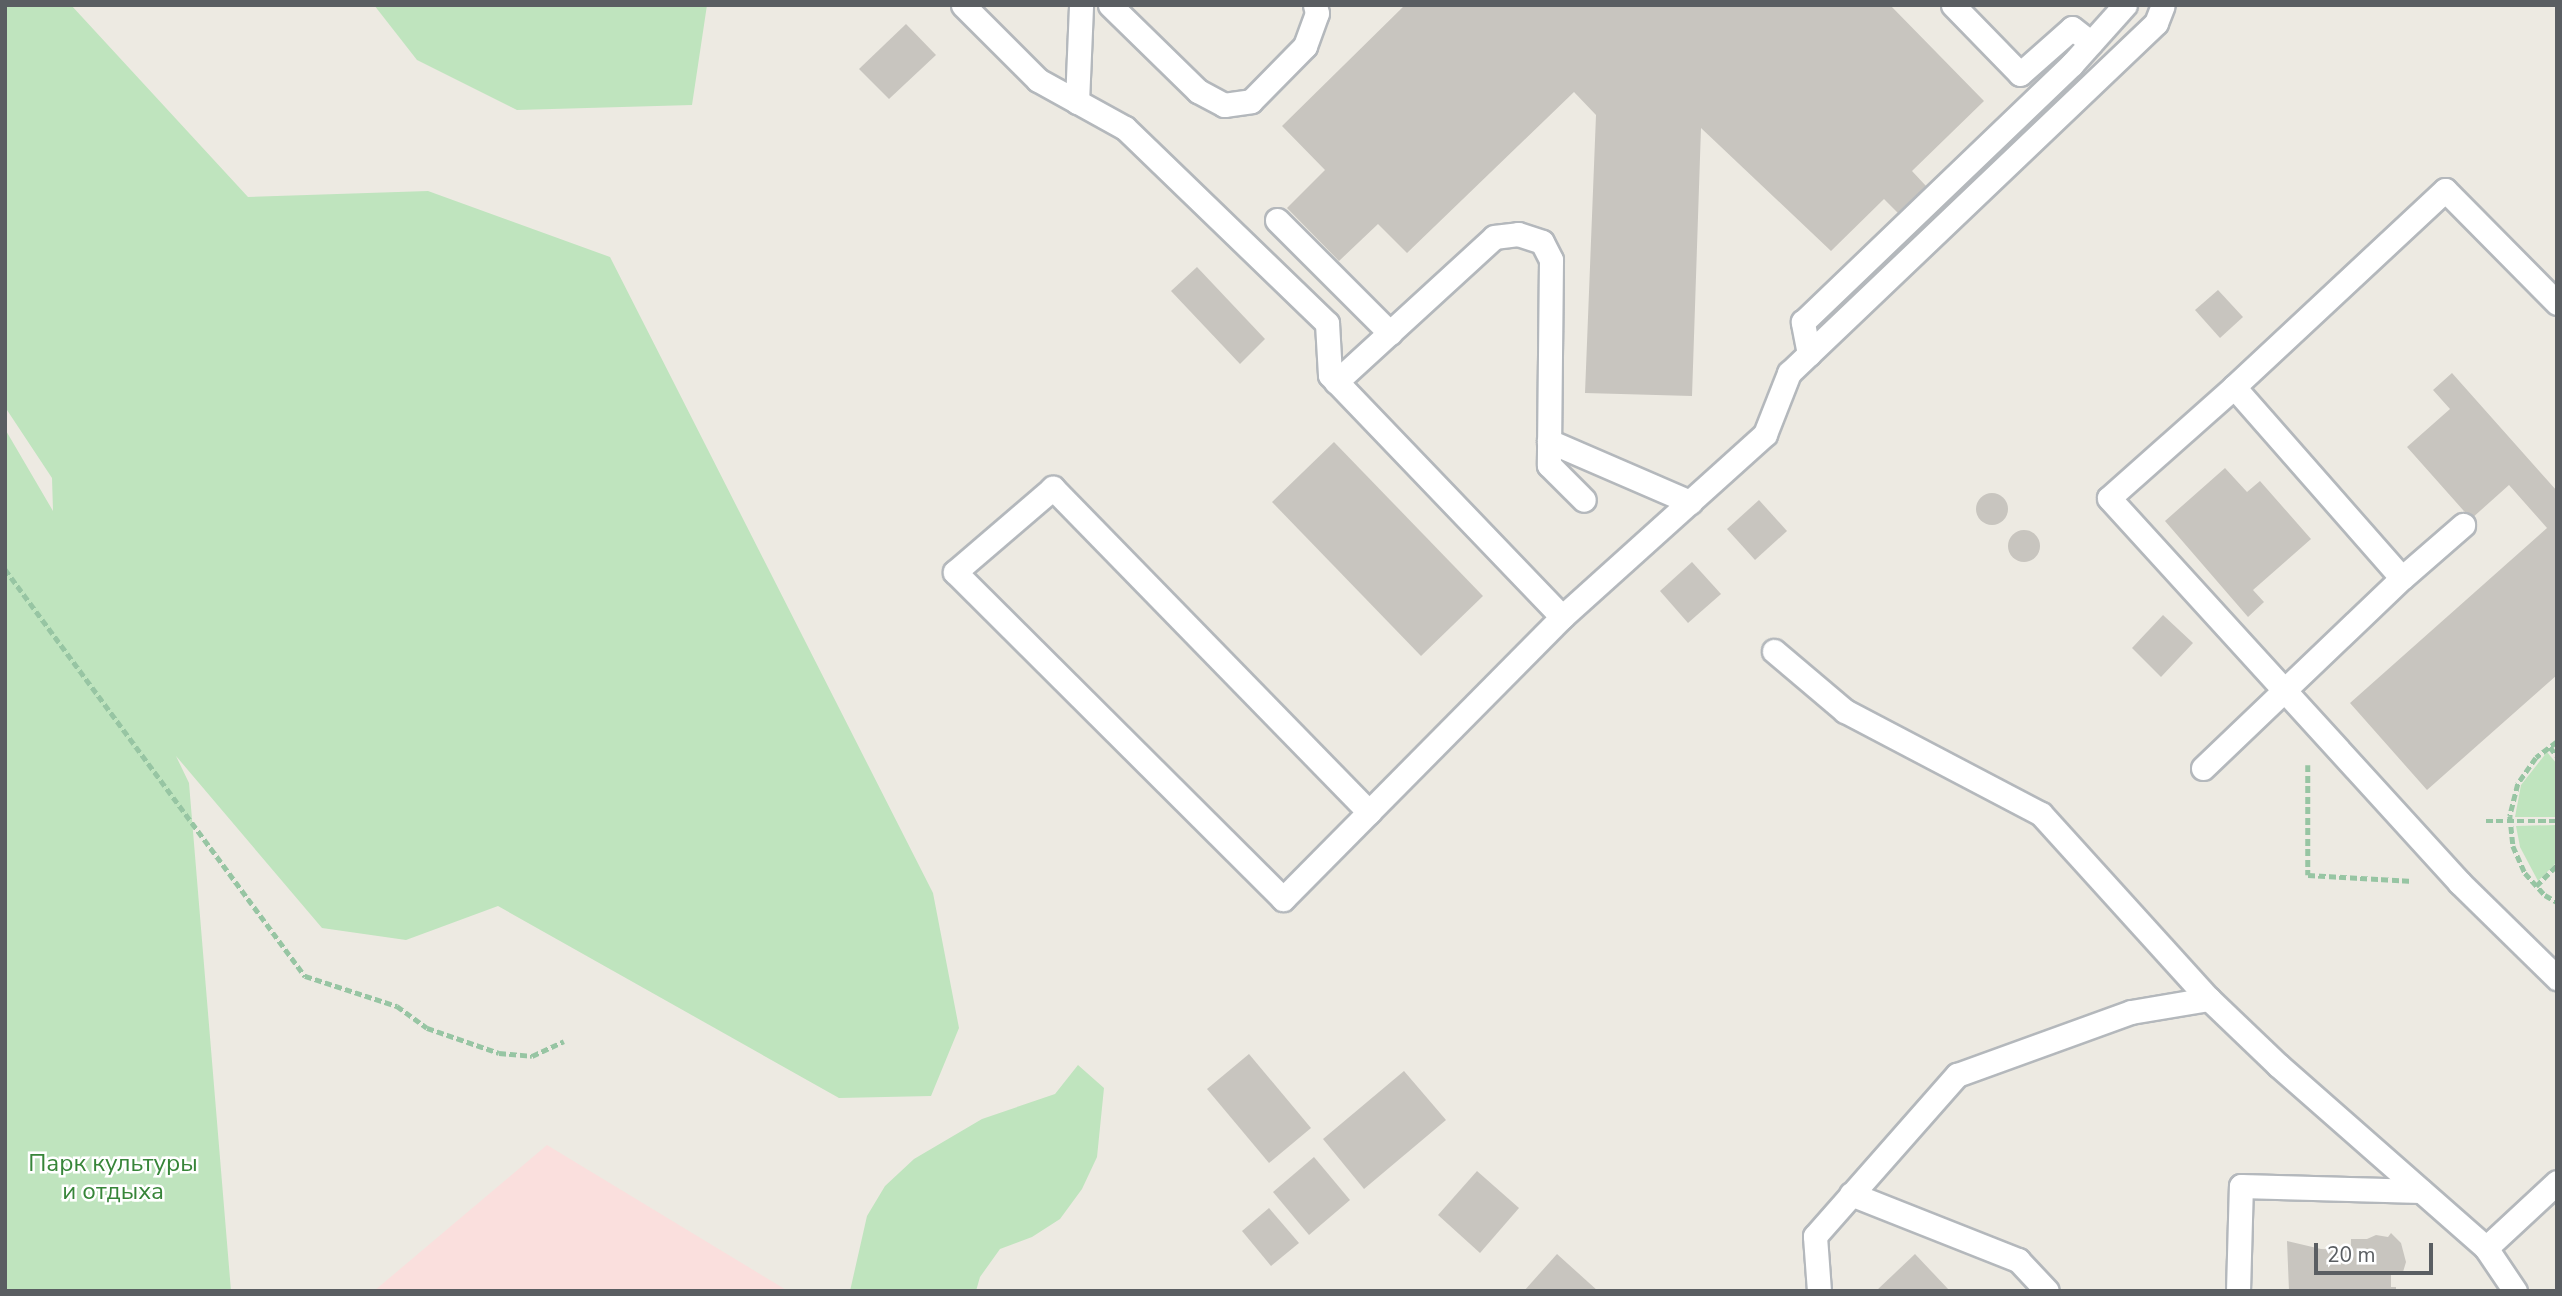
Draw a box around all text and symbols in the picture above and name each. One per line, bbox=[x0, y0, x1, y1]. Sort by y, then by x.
park label: Парк культуры и отдыха bbox=[28, 1150, 198, 1206]
scale bar bbox=[2317, 1230, 2436, 1274]
text: 20 m bbox=[2327, 1241, 2376, 1269]

